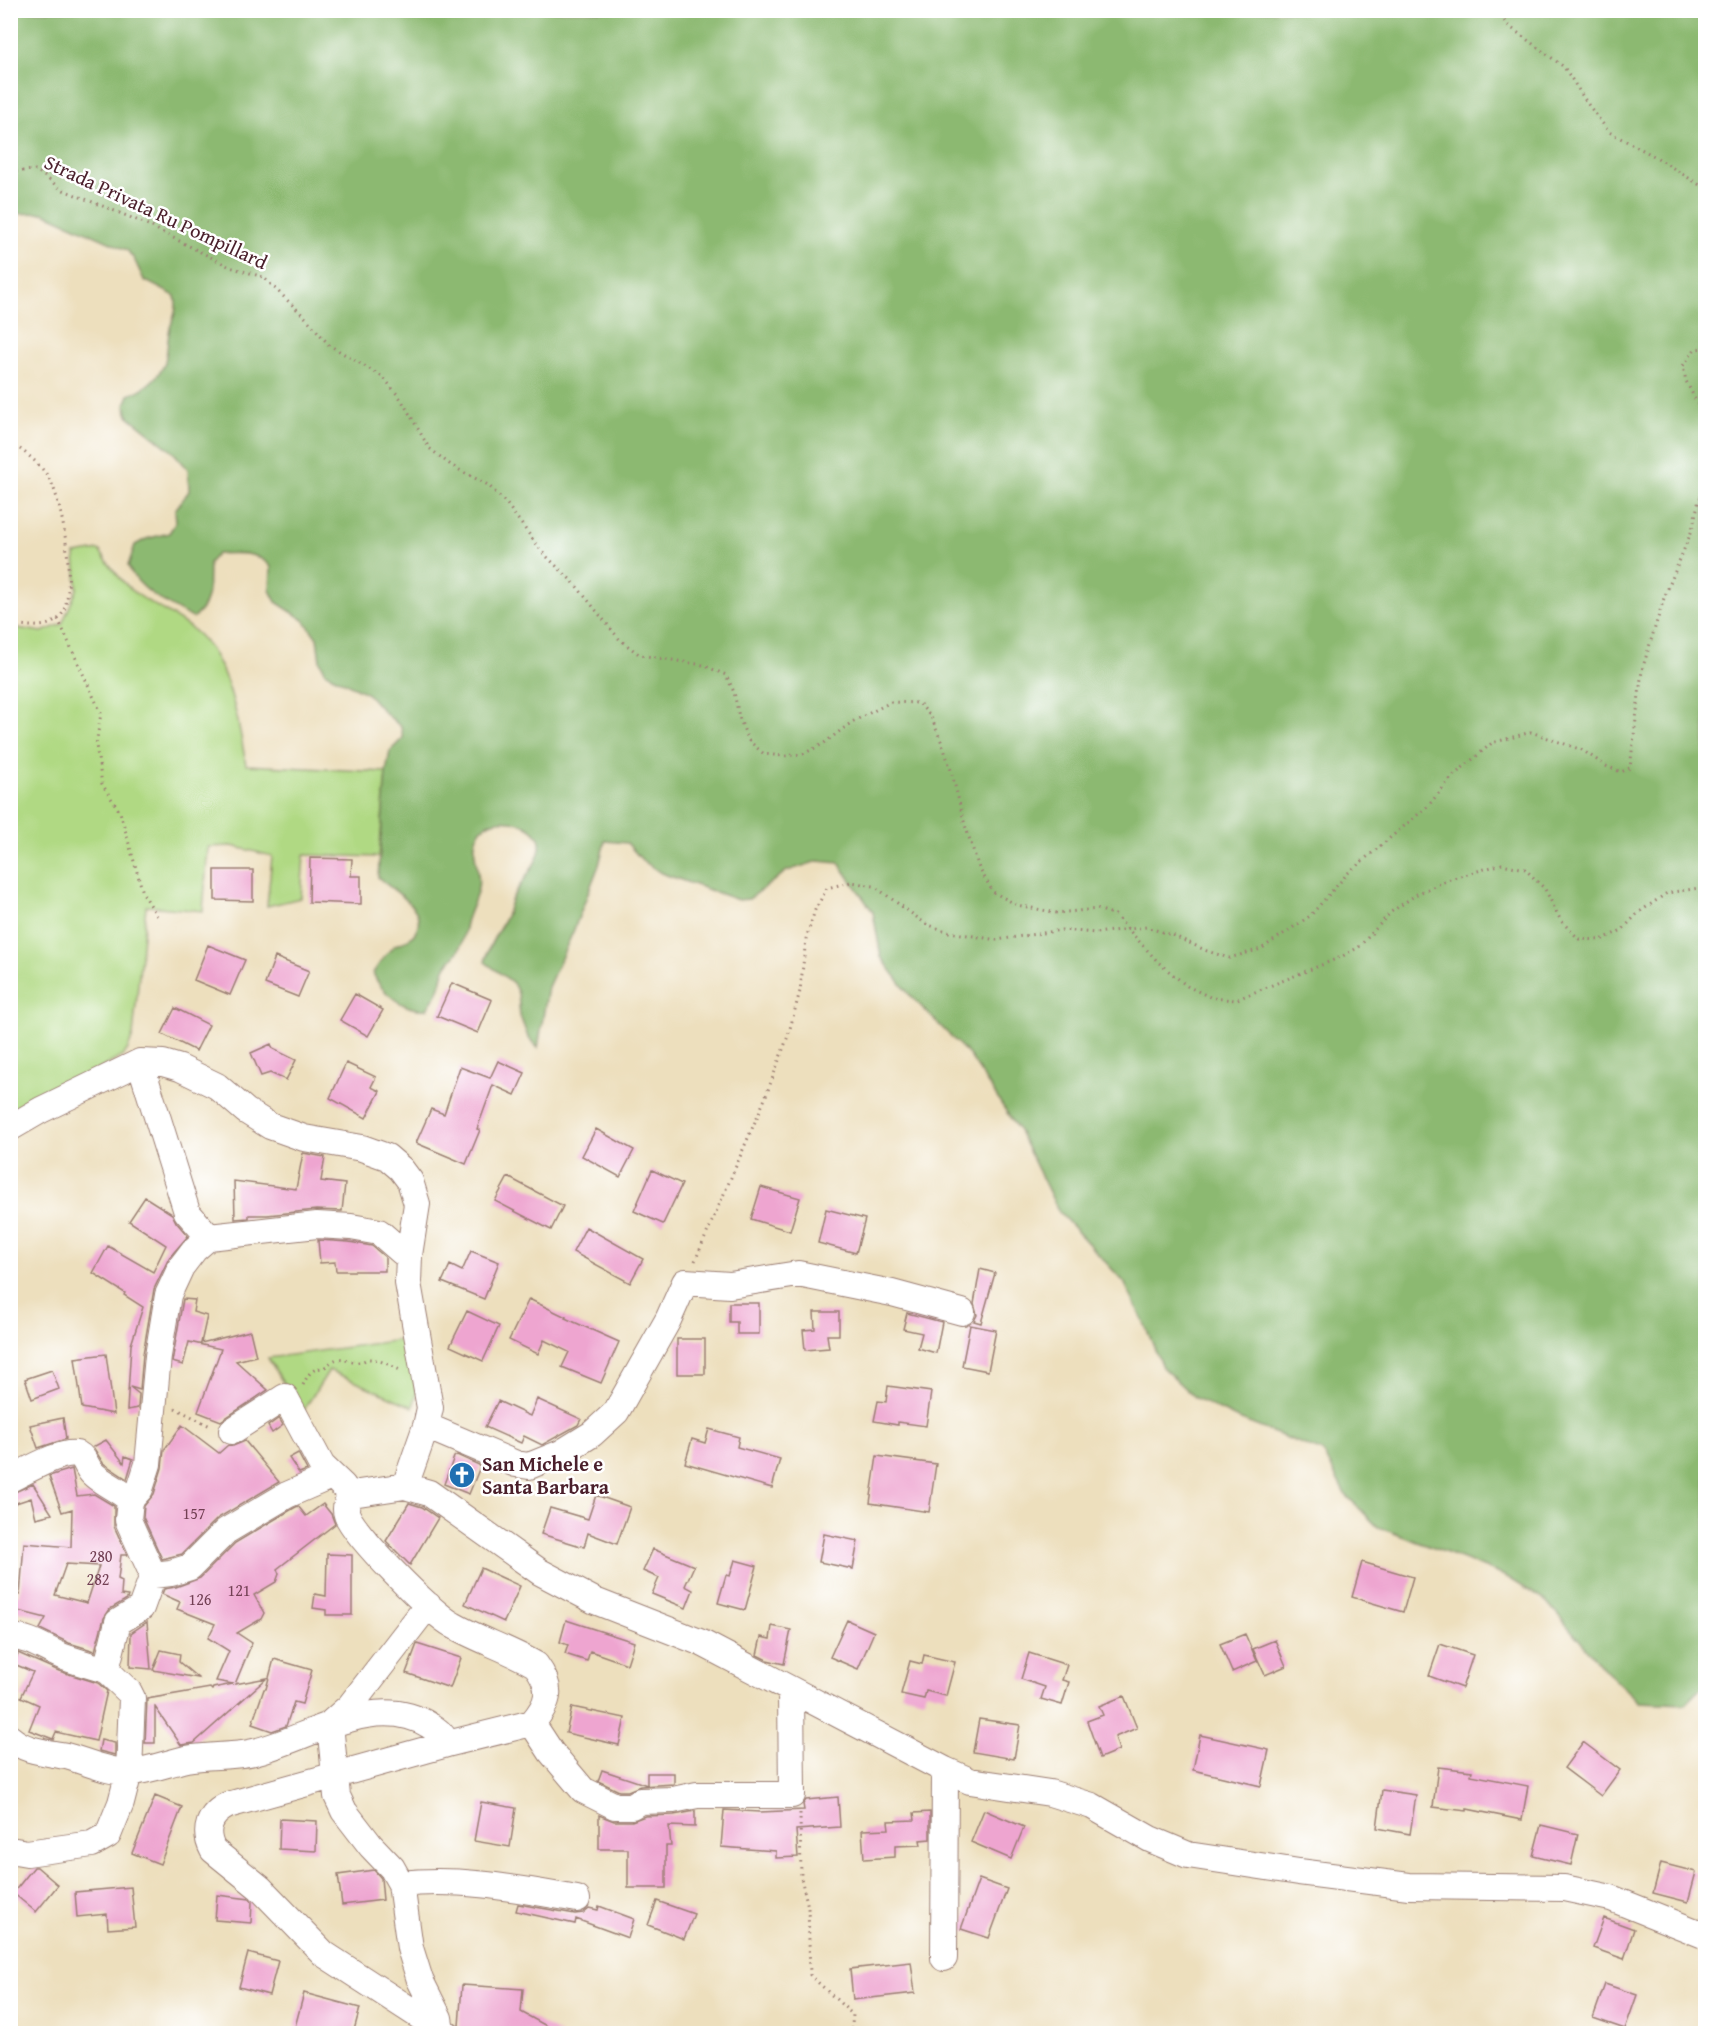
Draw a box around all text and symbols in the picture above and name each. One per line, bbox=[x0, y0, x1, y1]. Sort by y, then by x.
street label: Strada Privata Ru Pompillard bbox=[40, 147, 273, 276]
place label: San Michele e Santa Barbara bbox=[482, 1449, 610, 1501]
church icon: San Michele e Santa Barbara bbox=[447, 1460, 477, 1490]
house number: 157 bbox=[182, 1501, 206, 1525]
house number: 280 bbox=[89, 1544, 113, 1568]
house number: 282 bbox=[86, 1567, 110, 1591]
house number: 121 bbox=[227, 1578, 251, 1602]
house number: 126 bbox=[188, 1587, 212, 1611]

